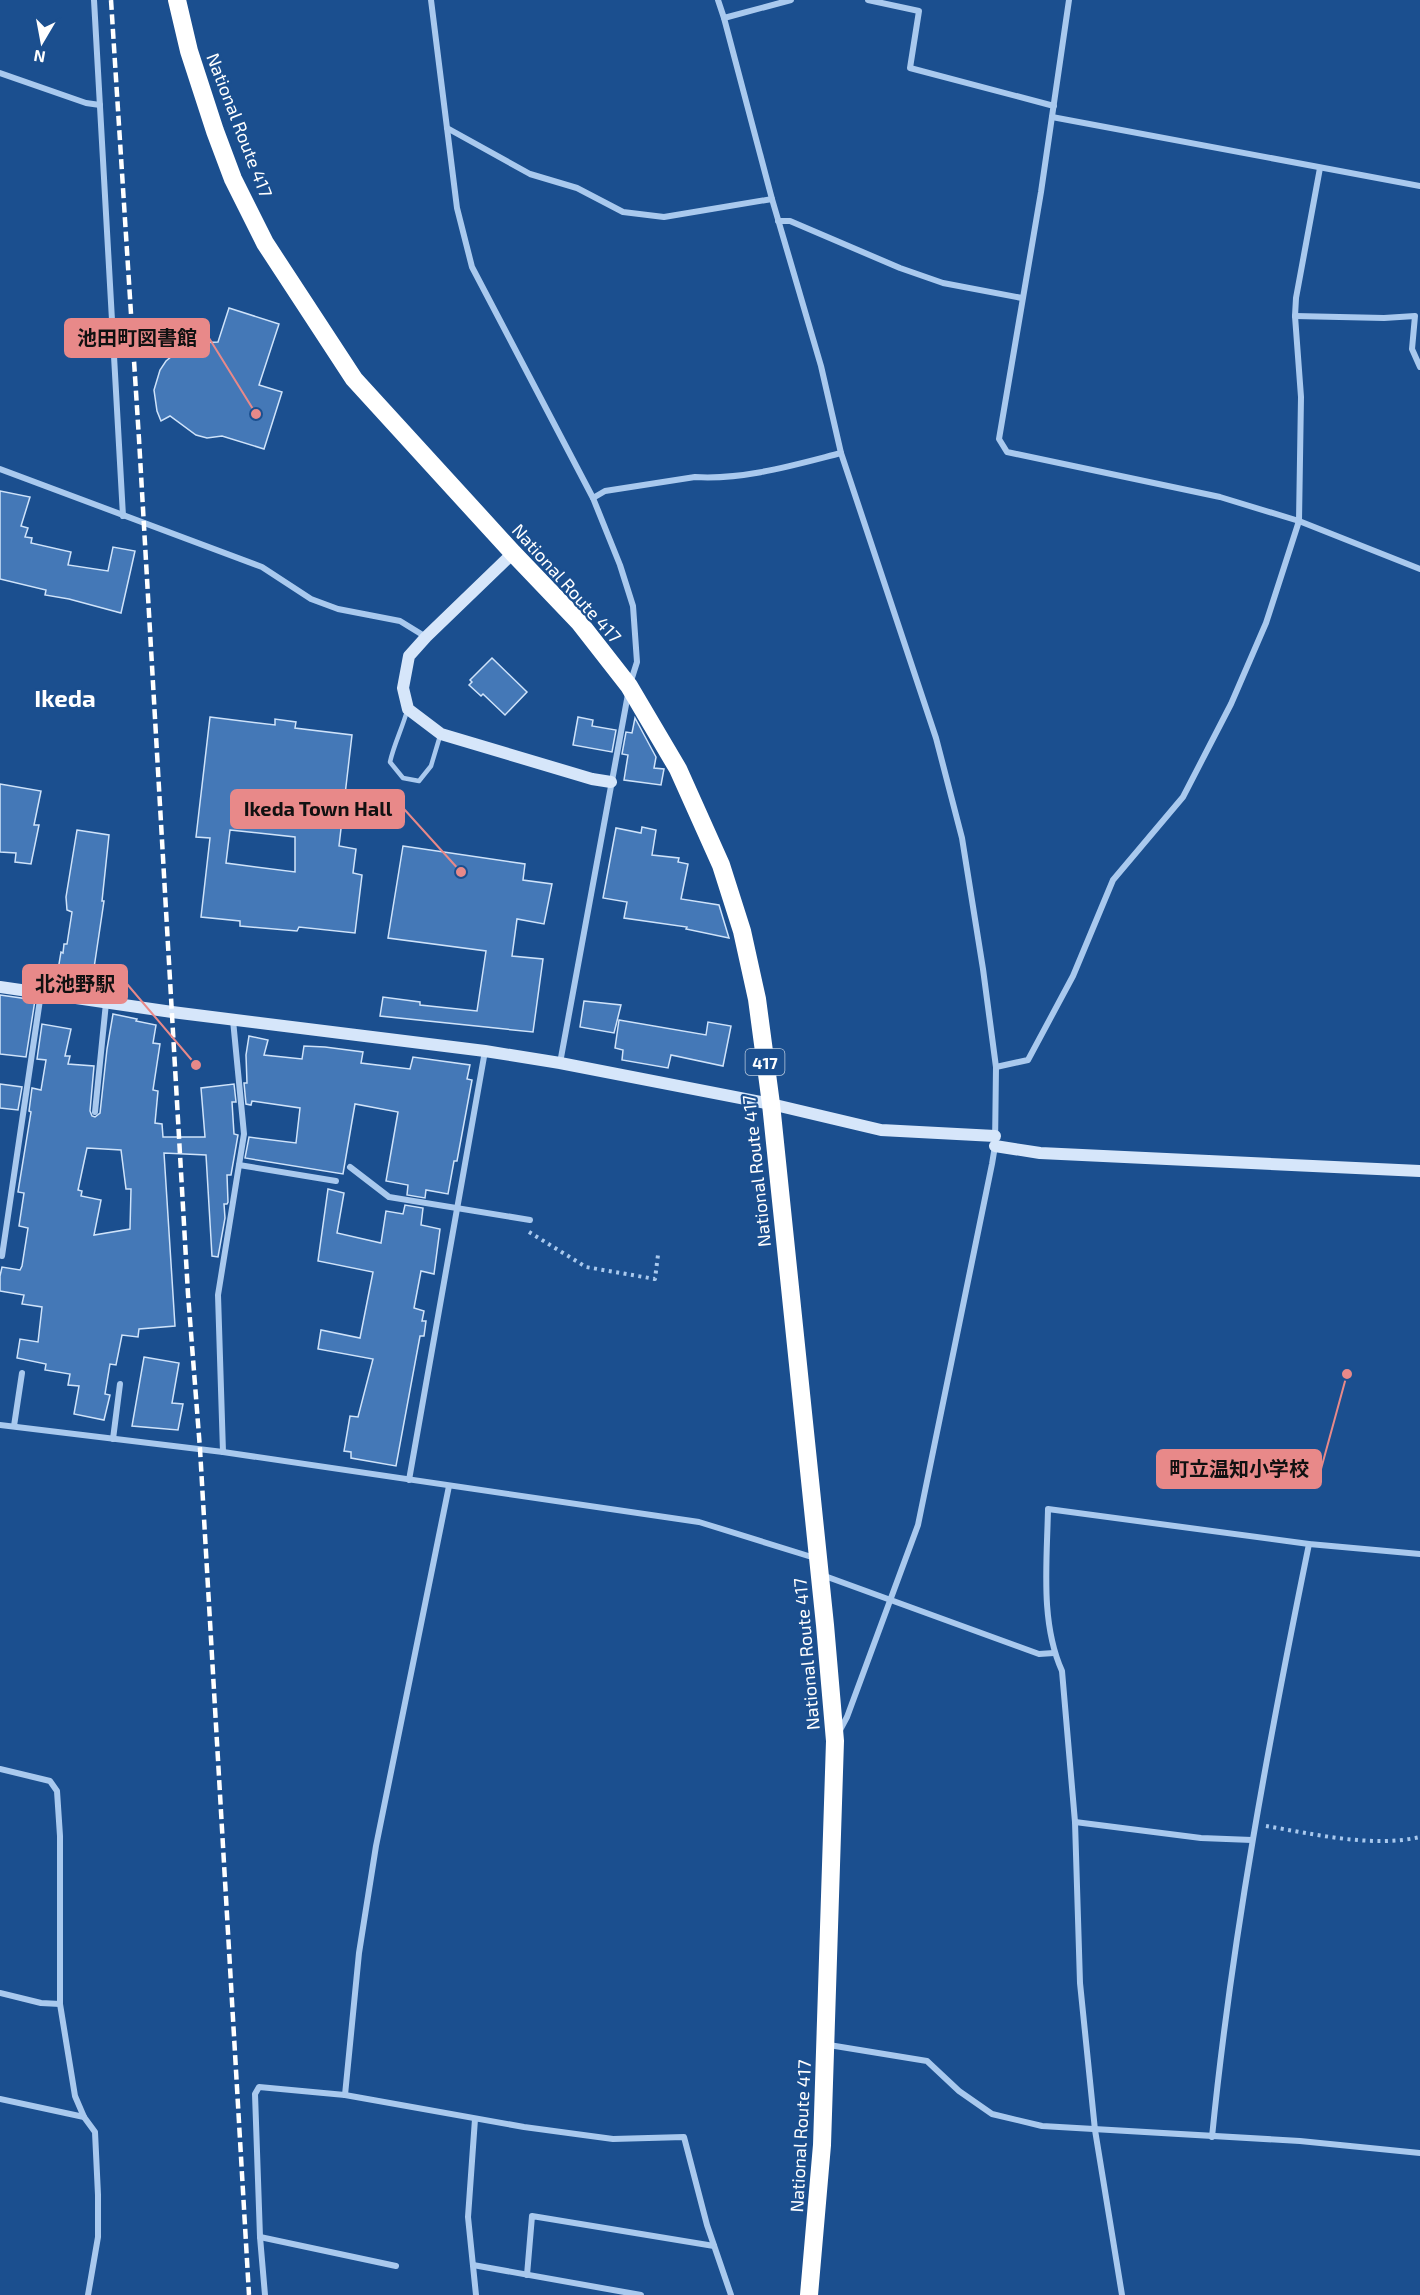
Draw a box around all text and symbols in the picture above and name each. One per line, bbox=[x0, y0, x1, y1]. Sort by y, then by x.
north arrow bbox=[12, 12, 72, 72]
text: N bbox=[32, 47, 47, 68]
street label: National Route 417 bbox=[202, 50, 278, 200]
callout: 池田町図書館 bbox=[65, 319, 209, 357]
text: 池田町図書館 bbox=[77, 325, 197, 349]
street label: National Route 417 bbox=[508, 519, 626, 647]
district label: Ikeda bbox=[34, 683, 96, 712]
callout: Ikeda Town Hall bbox=[231, 790, 404, 828]
text: Ikeda Town Hall bbox=[244, 796, 393, 820]
callout: 北池野駅 bbox=[23, 965, 127, 1003]
text: 北池野駅 bbox=[35, 971, 115, 995]
road number: 417 bbox=[746, 1049, 784, 1075]
street label: National Route 417 bbox=[737, 1094, 775, 1248]
callout: 町立温知小学校 bbox=[1157, 1450, 1321, 1488]
text: 町立温知小学校 bbox=[1169, 1456, 1309, 1480]
street label: National Route 417 bbox=[788, 1577, 824, 1731]
street label: National Route 417 bbox=[785, 2059, 815, 2213]

